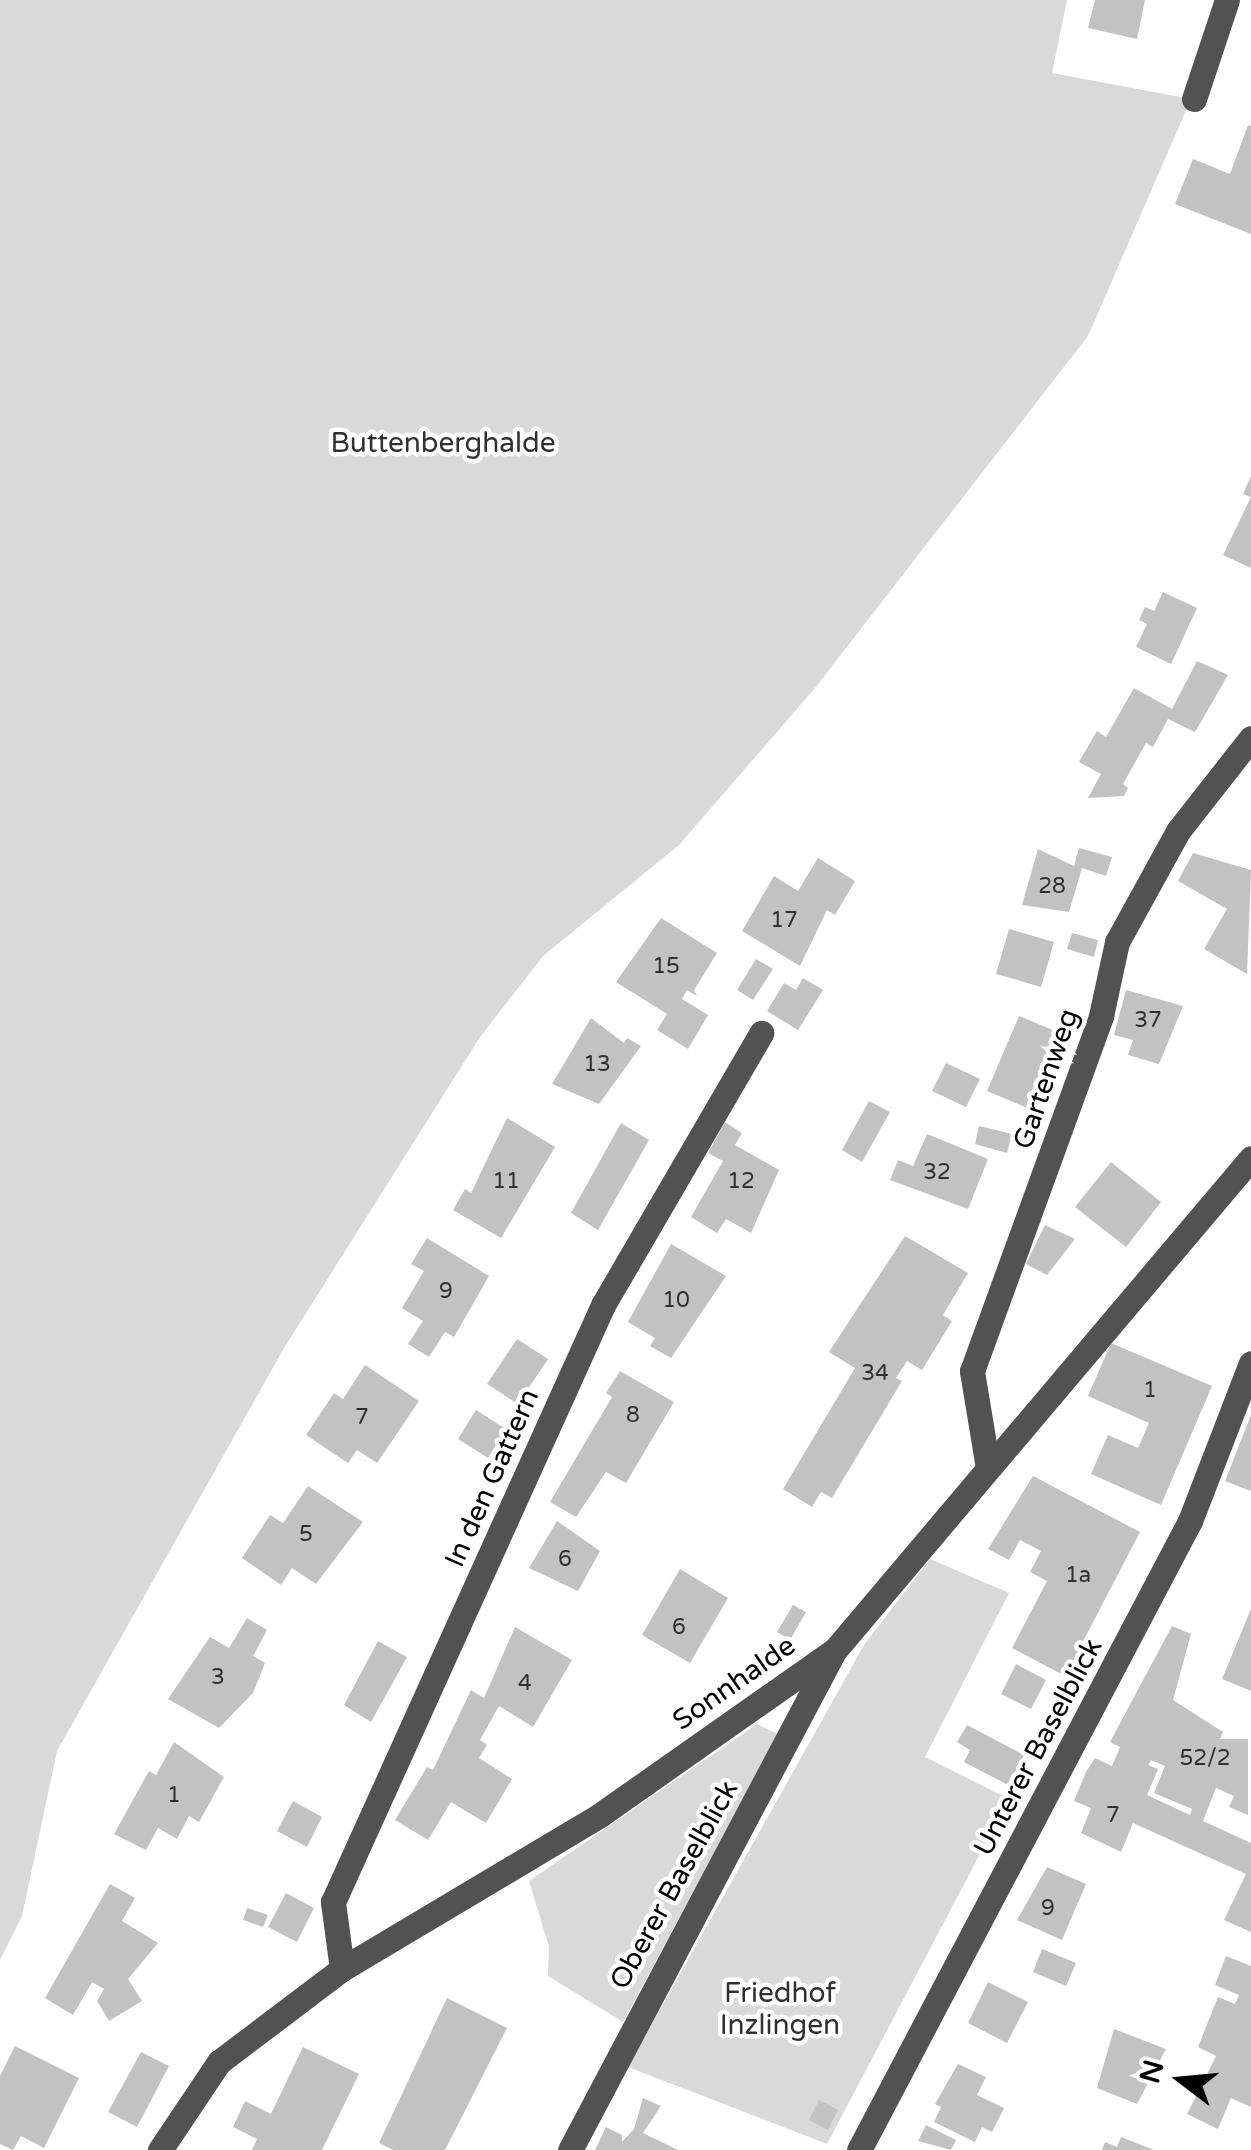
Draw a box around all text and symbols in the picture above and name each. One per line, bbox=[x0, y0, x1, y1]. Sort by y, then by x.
park label: Buttenberghalde bbox=[330, 426, 556, 460]
house number: 28 bbox=[1038, 874, 1066, 900]
house number: 17 bbox=[770, 908, 798, 934]
house number: 15 bbox=[652, 954, 680, 980]
street label: Gartenweg bbox=[1006, 1004, 1086, 1154]
house number: 37 bbox=[1134, 1008, 1162, 1034]
house number: 13 bbox=[583, 1052, 611, 1078]
house number: 32 bbox=[923, 1160, 951, 1186]
house number: 11 bbox=[492, 1169, 520, 1195]
house number: 12 bbox=[727, 1169, 755, 1195]
house number: 9 bbox=[439, 1279, 453, 1305]
house number: 10 bbox=[662, 1288, 690, 1314]
house number: 34 bbox=[861, 1361, 889, 1387]
house number: 1 bbox=[1143, 1378, 1157, 1404]
street label: In den Gattern bbox=[438, 1384, 546, 1572]
house number: 8 bbox=[626, 1403, 640, 1429]
house number: 7 bbox=[355, 1405, 369, 1431]
house number: 5 bbox=[299, 1522, 313, 1548]
house number: 6 bbox=[558, 1547, 572, 1573]
house number: 1a bbox=[1065, 1563, 1091, 1589]
house number: 6 bbox=[672, 1615, 686, 1641]
street label: Sonnhalde bbox=[666, 1629, 802, 1737]
street label: Unterer Baselblick bbox=[967, 1633, 1109, 1861]
house number: 3 bbox=[211, 1665, 225, 1691]
house number: 4 bbox=[518, 1671, 532, 1697]
house number: 52/2 bbox=[1179, 1746, 1231, 1772]
street label: Oberer Baselblick bbox=[603, 1775, 745, 1995]
house number: 1 bbox=[167, 1783, 181, 1809]
house number: 7 bbox=[1106, 1803, 1120, 1829]
house number: 9 bbox=[1041, 1896, 1055, 1922]
park label: Friedhof Inzlingen bbox=[720, 1976, 840, 2042]
north arrow bbox=[1131, 2030, 1231, 2130]
text: N bbox=[1133, 2056, 1172, 2087]

